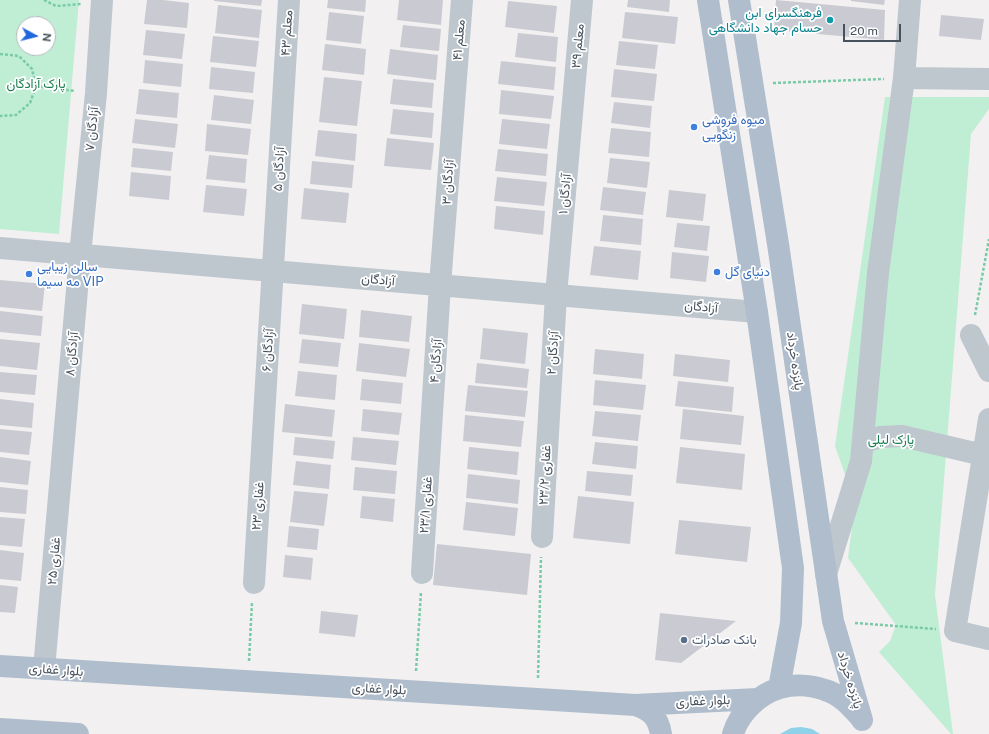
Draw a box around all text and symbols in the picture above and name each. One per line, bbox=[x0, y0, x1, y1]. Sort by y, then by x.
place label: فرهنگسرای ابن حسام جهاد دانشگاهی bbox=[709, 5, 822, 36]
street label: معلم ۴۳ bbox=[278, 10, 296, 56]
marker: فرهنگسرای ابن حسام جهاد دانشگاهی bbox=[825, 15, 835, 25]
north arrow bbox=[16, 16, 56, 56]
scale bar bbox=[845, 16, 903, 42]
street label: معلم ۴۱ bbox=[449, 19, 469, 61]
street label: معلم ۳۹ bbox=[568, 23, 588, 69]
text: 20 m bbox=[850, 24, 878, 38]
text: N bbox=[40, 32, 53, 42]
park label: پارک آزادگان bbox=[7, 76, 65, 92]
street label: آزادگان ۷ bbox=[82, 106, 102, 152]
place label: میوه فروشی زنگویی bbox=[702, 112, 765, 143]
marker: میوه فروشی زنگویی bbox=[689, 122, 699, 132]
street label: آزادگان ۵ bbox=[270, 146, 288, 192]
street label: آزادگان ۳ bbox=[439, 159, 457, 205]
street label: آزادگان ۱ bbox=[555, 173, 575, 215]
place label: سالن زیبایی مه سیما VIP bbox=[37, 259, 104, 290]
place label: دنیای گل bbox=[725, 264, 770, 280]
marker: دنیای گل bbox=[712, 267, 722, 277]
marker: سالن زیبایی مه سیما VIP bbox=[24, 269, 34, 279]
street label: آزادگان bbox=[361, 271, 395, 289]
street label: آزادگان bbox=[684, 298, 718, 316]
street label: آزادگان ۶ bbox=[259, 328, 277, 372]
street label: آزادگان ۸ bbox=[62, 331, 82, 377]
street label: آزادگان ۲ bbox=[544, 331, 562, 375]
street label: پانزده خرداد bbox=[783, 331, 807, 391]
street label: آزادگان ۴ bbox=[427, 338, 445, 384]
park label: پارک لیلی bbox=[868, 432, 914, 448]
street label: غفاری ۲۳/۲ bbox=[536, 445, 554, 505]
street label: غفاری ۲۳/۱ bbox=[416, 476, 436, 534]
street label: غفاری ۲۳ bbox=[249, 481, 267, 531]
street label: غفاری ۲۵ bbox=[44, 536, 64, 586]
place label: بانک صادرات bbox=[692, 632, 757, 648]
marker: بانک صادرات bbox=[679, 635, 689, 645]
street label: پانزده خرداد bbox=[834, 650, 866, 710]
street label: بلوار غفاری bbox=[28, 660, 84, 680]
street label: بلوار غفاری bbox=[351, 680, 407, 698]
street label: بلوار غفاری bbox=[675, 692, 731, 710]

